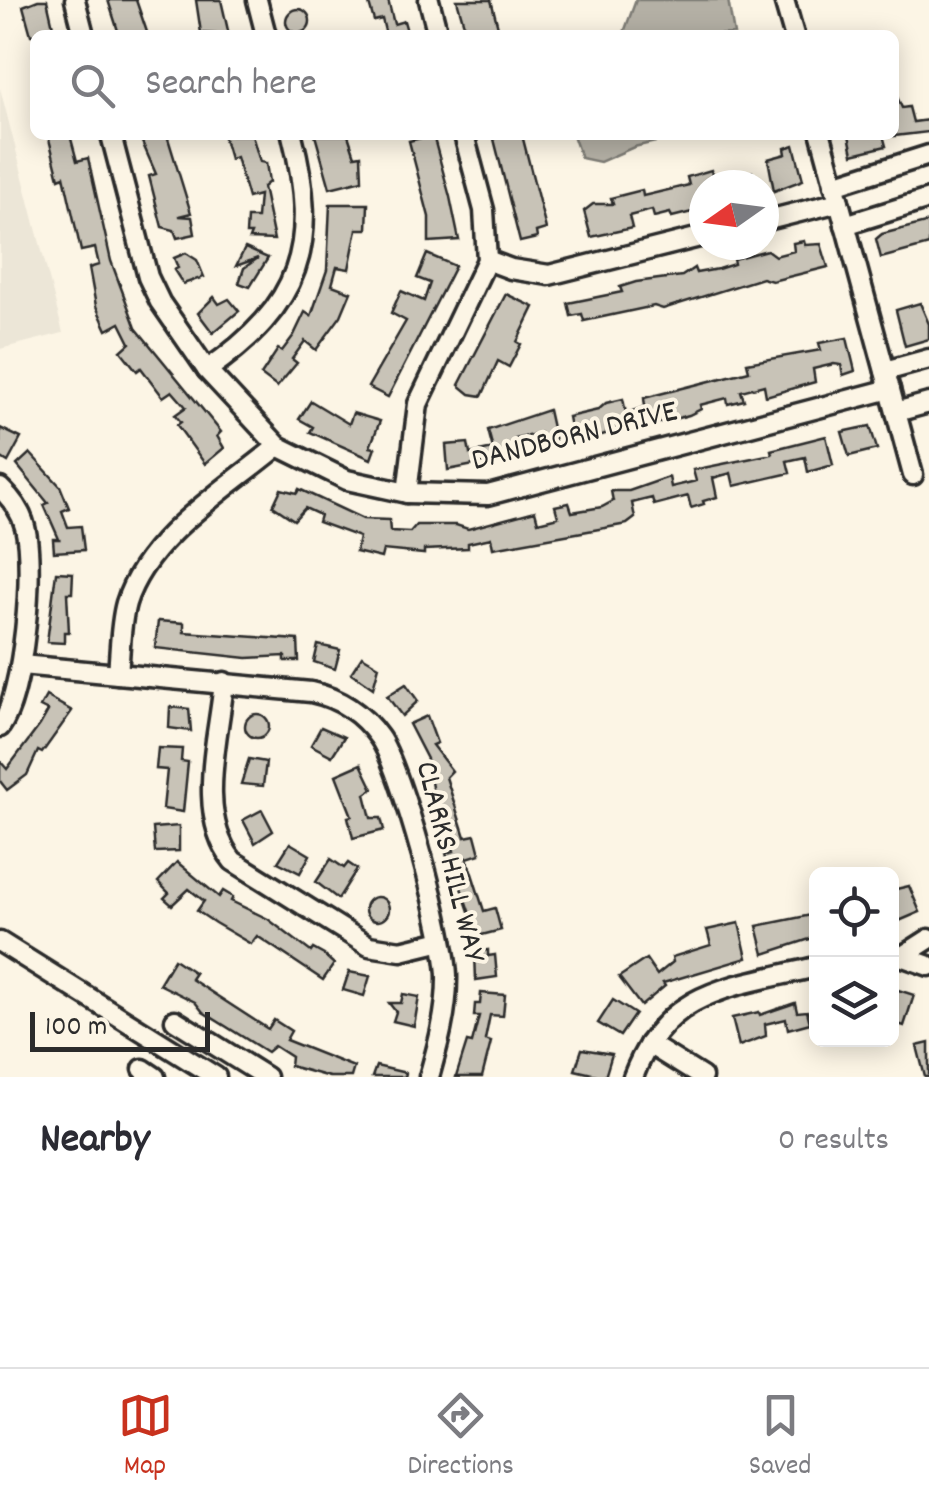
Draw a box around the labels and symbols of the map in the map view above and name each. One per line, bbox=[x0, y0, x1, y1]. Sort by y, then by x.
north arrow bbox=[689, 170, 779, 260]
street label: DANDBORN DRIVE bbox=[467, 390, 683, 486]
street label: CLARKS HILL WAY bbox=[401, 757, 495, 969]
scale bar bbox=[30, 1007, 210, 1052]

